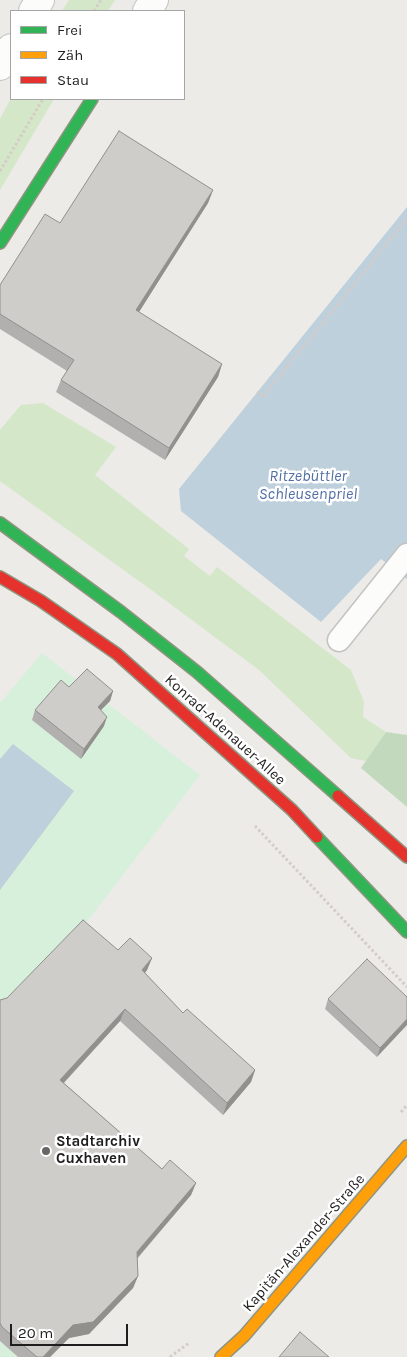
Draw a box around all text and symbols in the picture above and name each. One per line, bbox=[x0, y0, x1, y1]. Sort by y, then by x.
legend bbox=[10, 10, 185, 100]
text: Frei bbox=[57, 21, 82, 39]
text: Zäh bbox=[57, 46, 83, 64]
text: Stau bbox=[57, 71, 89, 89]
water label: Ritzebüttler Schleusenpriel bbox=[259, 466, 357, 504]
street label: Konrad-Adenauer-Allee bbox=[161, 671, 289, 789]
place label: Stadtarchiv Cuxhaven bbox=[56, 1133, 140, 1168]
marker: Stadtarchiv Cuxhaven bbox=[40, 1145, 52, 1157]
street label: Kapitän-Alexander-Straße bbox=[239, 1170, 369, 1316]
scale bar bbox=[12, 1314, 130, 1346]
text: 20 m bbox=[18, 1324, 53, 1342]

